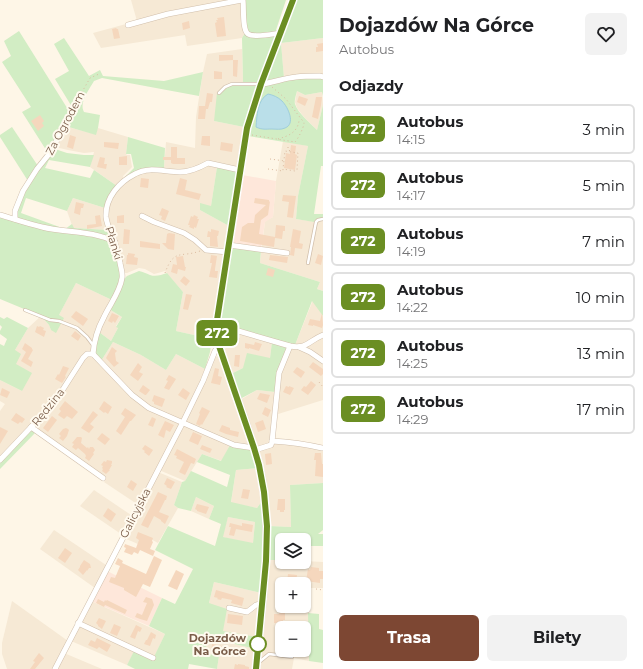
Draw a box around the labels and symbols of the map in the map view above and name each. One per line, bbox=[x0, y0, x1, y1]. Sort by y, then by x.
street label: Za Ogrodem bbox=[42, 89, 88, 157]
street label: Płanki bbox=[102, 224, 126, 262]
line badge: 272 bbox=[194, 320, 240, 346]
street label: Rędzina bbox=[29, 385, 67, 429]
street label: Galicyjska bbox=[116, 486, 154, 540]
place label: Dojazdów Na Górce bbox=[189, 631, 247, 658]
marker: Dojazdów Na Górce bbox=[249, 635, 267, 653]

